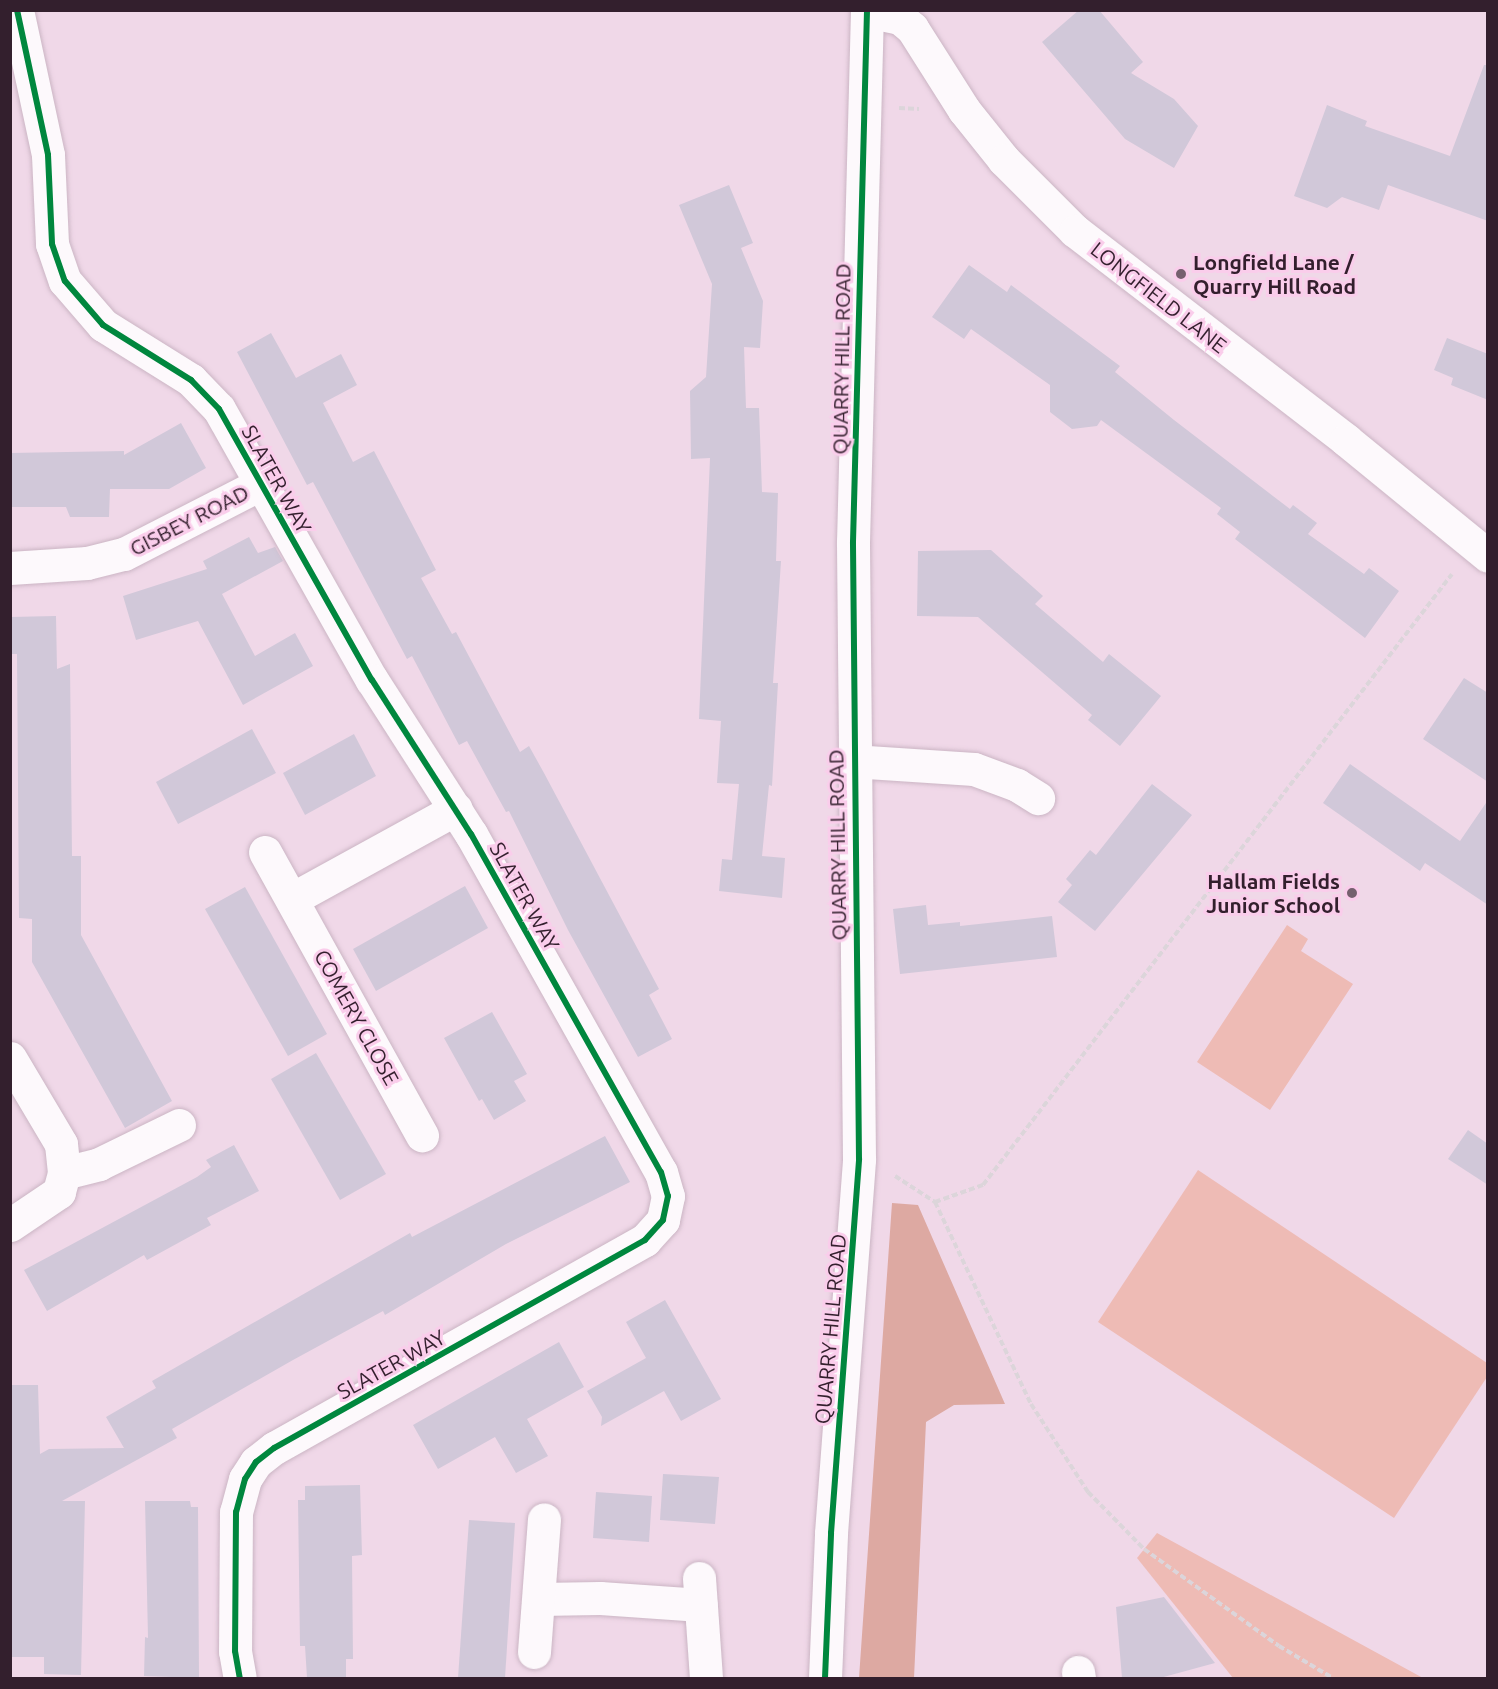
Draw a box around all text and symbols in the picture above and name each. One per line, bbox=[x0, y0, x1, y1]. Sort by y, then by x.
street label: LONGFIELD LANE bbox=[1086, 236, 1232, 358]
place label: Longfield Lane / Quarry Hill Road bbox=[1193, 249, 1356, 299]
street label: QUARRY HILL ROAD bbox=[827, 263, 855, 455]
marker: Longfield Lane / Quarry Hill Road bbox=[1174, 267, 1188, 281]
street label: SLATER WAY bbox=[237, 421, 317, 537]
street label: GISBEY ROAD bbox=[125, 479, 253, 561]
street label: QUARRY HILL ROAD bbox=[823, 749, 851, 941]
street label: SLATER WAY bbox=[485, 838, 565, 954]
place label: Hallam Fields Junior School bbox=[1206, 868, 1340, 918]
marker: Hallam Fields Junior School bbox=[1345, 886, 1359, 900]
street label: COMERY CLOSE bbox=[309, 945, 405, 1089]
street label: QUARRY HILL ROAD bbox=[809, 1233, 851, 1425]
street label: SLATER WAY bbox=[333, 1324, 449, 1404]

